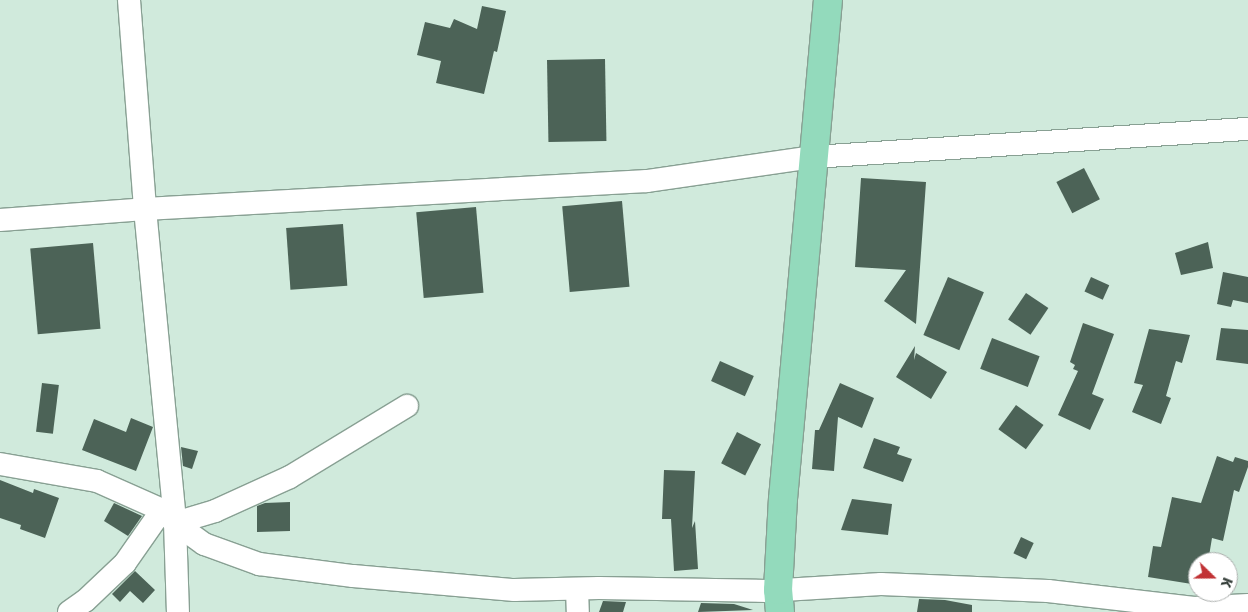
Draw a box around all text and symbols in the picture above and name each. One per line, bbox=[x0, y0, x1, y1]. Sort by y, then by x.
north arrow bbox=[1188, 552, 1238, 602]
text: K bbox=[1217, 575, 1236, 590]

